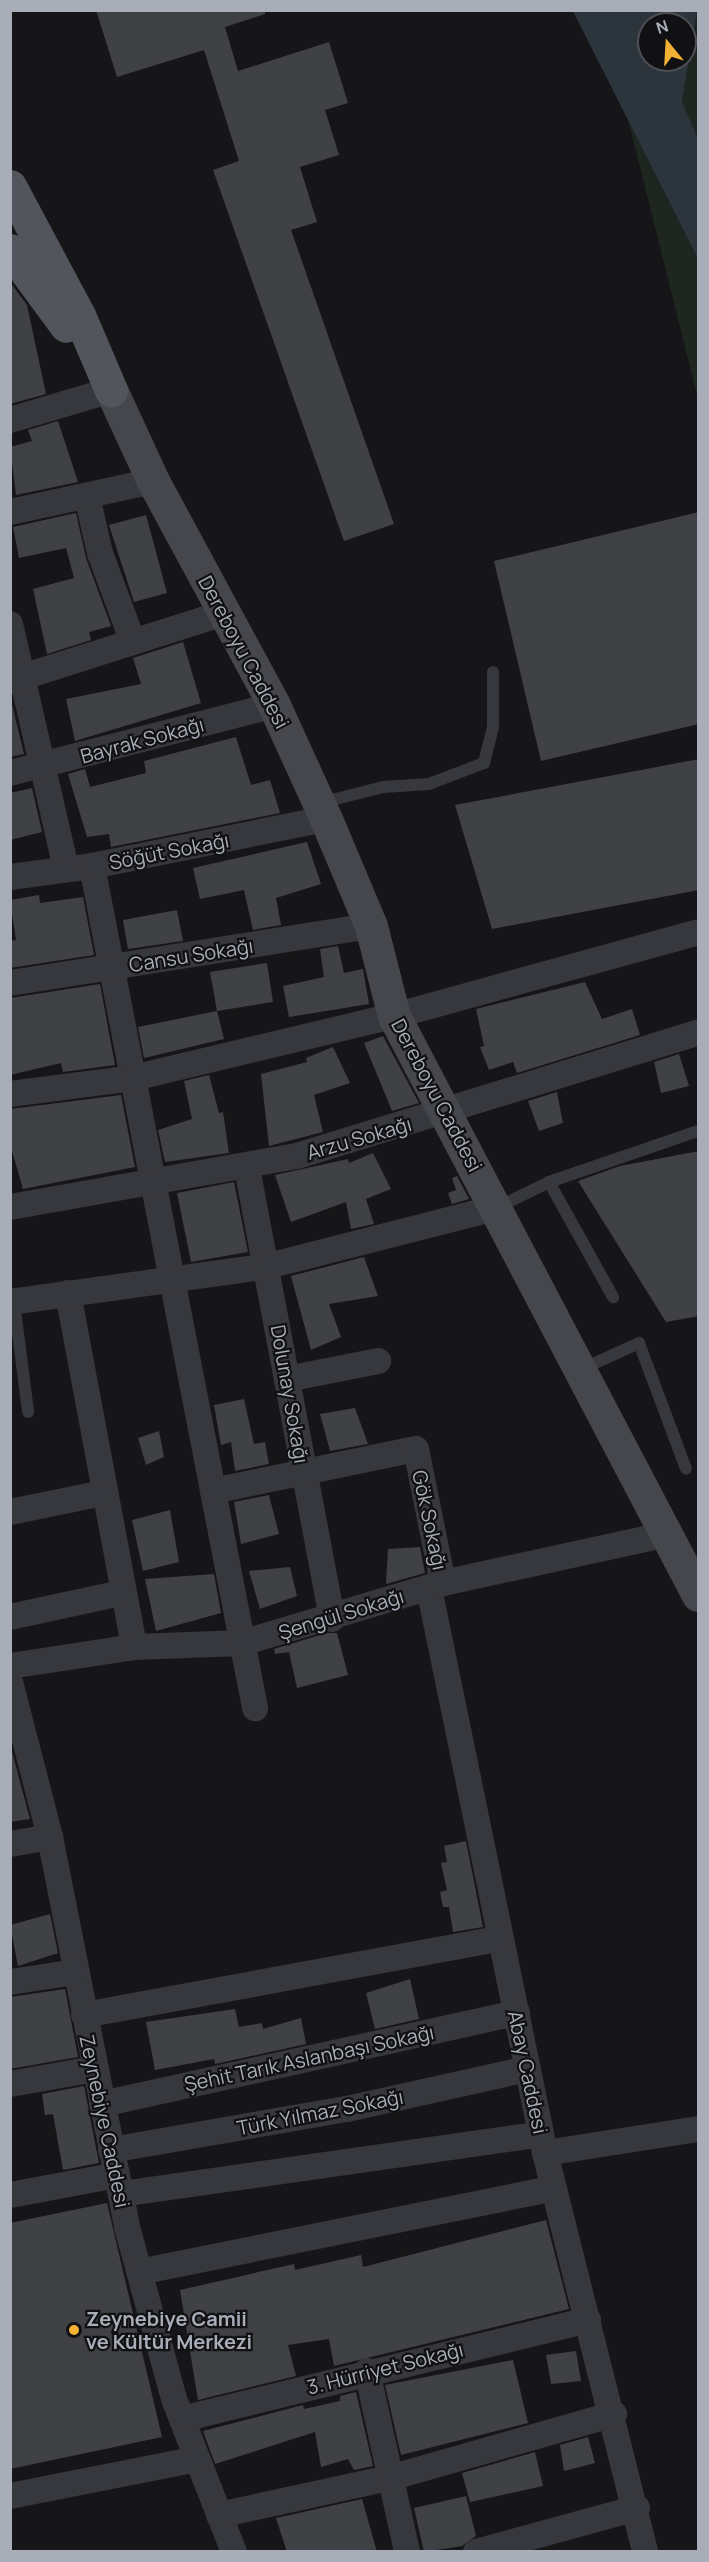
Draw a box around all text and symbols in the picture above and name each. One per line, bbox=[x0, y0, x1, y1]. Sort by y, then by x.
north arrow bbox=[637, 12, 697, 72]
text: N bbox=[653, 15, 671, 39]
street label: Dereboyu Caddesi bbox=[194, 572, 294, 732]
street label: Bayrak Sokağı bbox=[78, 712, 206, 768]
street label: Söğüt Sokağı bbox=[107, 828, 231, 874]
street label: Cansu Sokağı bbox=[127, 933, 255, 977]
street label: Dereboyu Caddesi bbox=[387, 1015, 487, 1175]
street label: Arzu Sokağı bbox=[304, 1112, 414, 1164]
street label: Dolunay Sokağı bbox=[266, 1323, 314, 1465]
street label: Gök Sokağı bbox=[408, 1468, 452, 1572]
street label: Şengül Sokağı bbox=[275, 1584, 407, 1644]
street label: Abay Caddesi bbox=[503, 2008, 553, 2136]
street label: Şehit Tarık Aslanbaşı Sokağı bbox=[182, 2020, 436, 2096]
street label: Zeynebiye Caddesi bbox=[75, 2032, 135, 2210]
street label: Türk Yılmaz Sokağı bbox=[235, 2084, 405, 2140]
place label: Zeynebiye Camii ve Kültür Merkezi bbox=[86, 2306, 252, 2353]
marker: Zeynebiye Camii ve Kültür Merkezi bbox=[67, 2323, 81, 2337]
street label: 3. Hürriyet Sokağı bbox=[304, 2337, 466, 2399]

